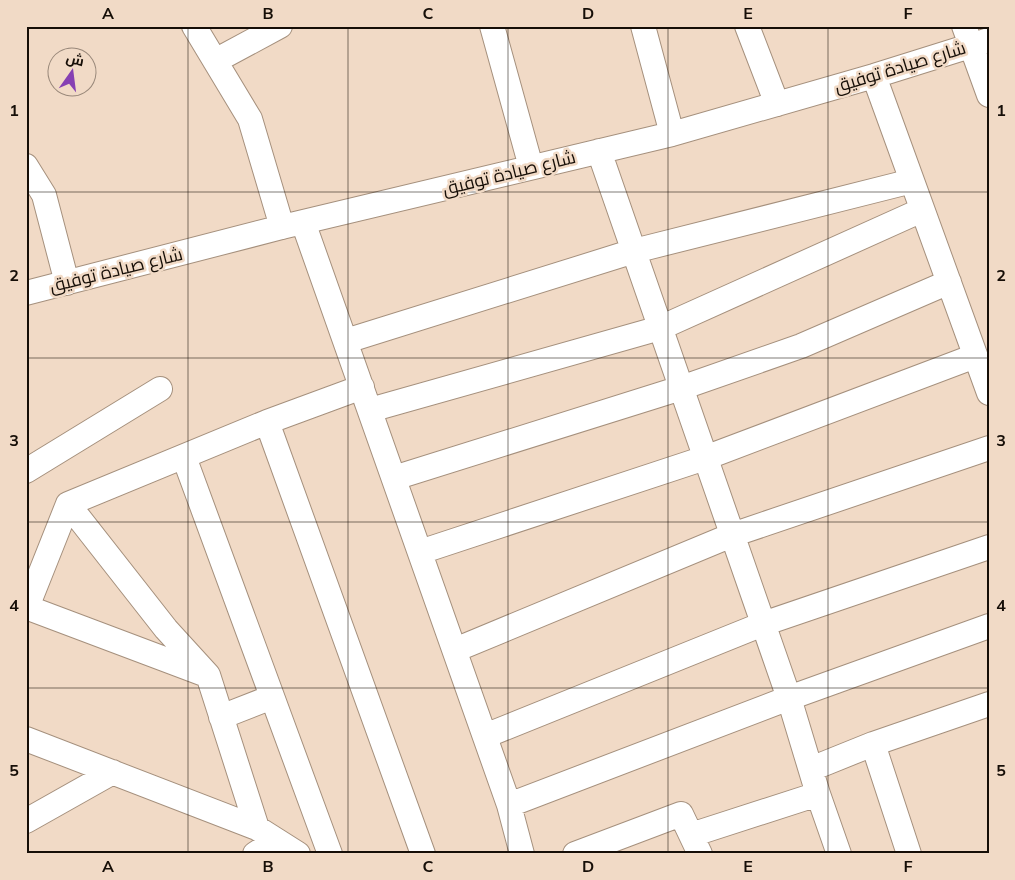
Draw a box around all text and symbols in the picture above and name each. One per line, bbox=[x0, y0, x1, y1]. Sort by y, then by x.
text: A bbox=[102, 3, 114, 23]
text: B bbox=[262, 3, 274, 23]
text: C bbox=[423, 3, 434, 23]
text: D bbox=[582, 3, 594, 23]
text: E bbox=[743, 3, 753, 23]
text: F bbox=[903, 3, 913, 23]
street label: شارع صيادة توفيق bbox=[831, 36, 969, 98]
north arrow bbox=[48, 48, 98, 98]
text: ش bbox=[64, 48, 86, 70]
text: 1 bbox=[9, 100, 19, 120]
text: 1 bbox=[996, 100, 1006, 120]
street label: شارع صيادة توفيق bbox=[440, 145, 578, 201]
street label: شارع صيادة توفيق bbox=[47, 242, 185, 298]
text: 2 bbox=[9, 265, 19, 285]
text: 2 bbox=[996, 265, 1006, 285]
text: 3 bbox=[9, 430, 19, 450]
text: 3 bbox=[996, 430, 1006, 450]
text: 4 bbox=[9, 595, 19, 615]
text: 4 bbox=[996, 595, 1006, 615]
text: 5 bbox=[9, 760, 19, 780]
text: 5 bbox=[996, 760, 1006, 780]
text: A bbox=[102, 856, 114, 876]
text: B bbox=[262, 856, 274, 876]
text: C bbox=[423, 856, 434, 876]
text: D bbox=[582, 856, 594, 876]
text: E bbox=[743, 856, 753, 876]
text: F bbox=[903, 856, 913, 876]

